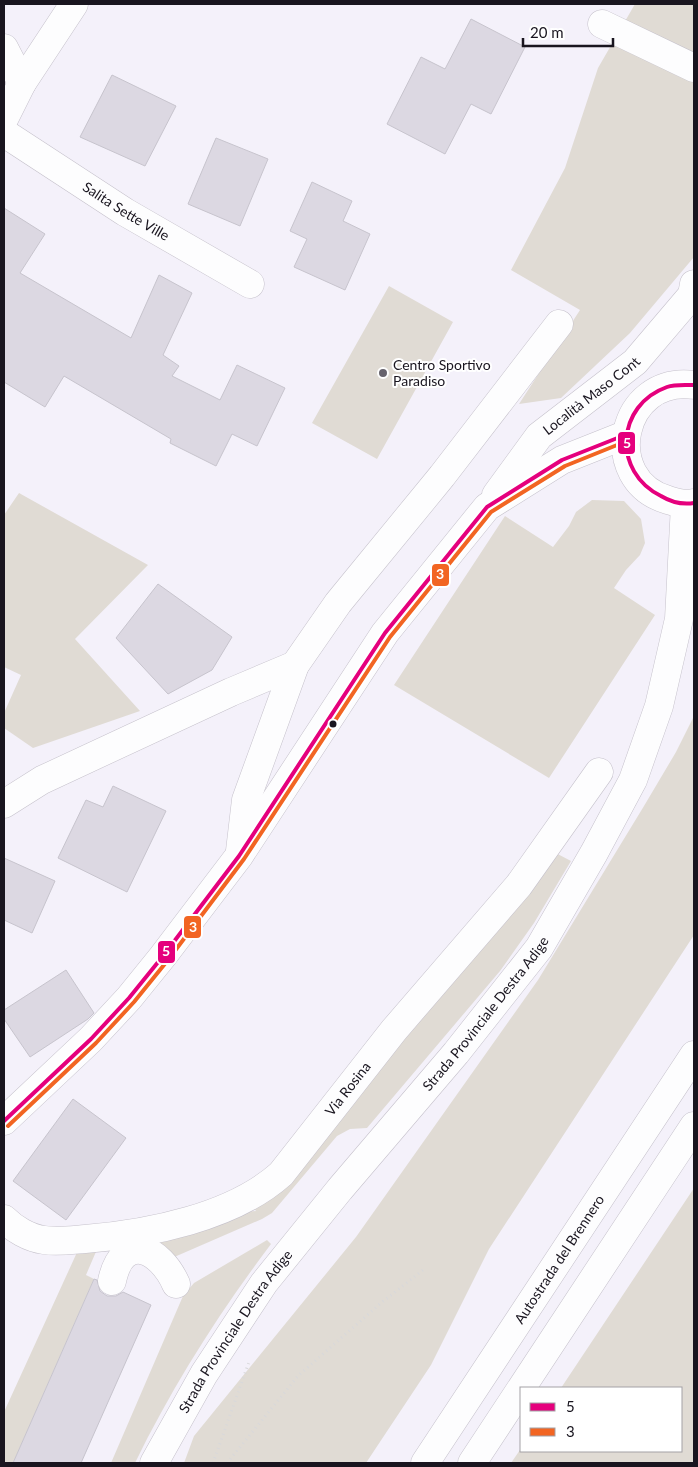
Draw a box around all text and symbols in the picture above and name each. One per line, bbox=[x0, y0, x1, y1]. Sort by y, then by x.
scale bar bbox=[523, 15, 613, 47]
text: 20 m bbox=[530, 23, 564, 41]
street label: Salita Sette Ville bbox=[80, 178, 173, 244]
street label: Località Maso Cont bbox=[539, 353, 644, 438]
place label: Centro Sportivo Paradiso bbox=[393, 356, 491, 389]
marker: Centro Sportivo Paradiso bbox=[377, 367, 389, 379]
line badge: 5 bbox=[617, 431, 636, 455]
text: 5 bbox=[623, 434, 631, 451]
line badge: 3 bbox=[431, 563, 450, 587]
text: 3 bbox=[436, 565, 444, 582]
unlabelled marker bbox=[328, 719, 338, 729]
line badge: 3 bbox=[183, 915, 202, 939]
text: 3 bbox=[189, 918, 197, 935]
street label: Strada Provinciale Destra Adige bbox=[419, 933, 552, 1094]
line badge: 5 bbox=[157, 940, 176, 964]
text: 5 bbox=[162, 942, 170, 959]
street label: Via Rosina bbox=[321, 1058, 374, 1119]
street label: Autostrada del Brennero bbox=[510, 1191, 607, 1327]
street label: Strada Provinciale Destra Adige bbox=[175, 1246, 295, 1416]
legend bbox=[520, 1387, 683, 1452]
text: 5 bbox=[566, 1397, 575, 1415]
text: 3 bbox=[566, 1422, 575, 1440]

